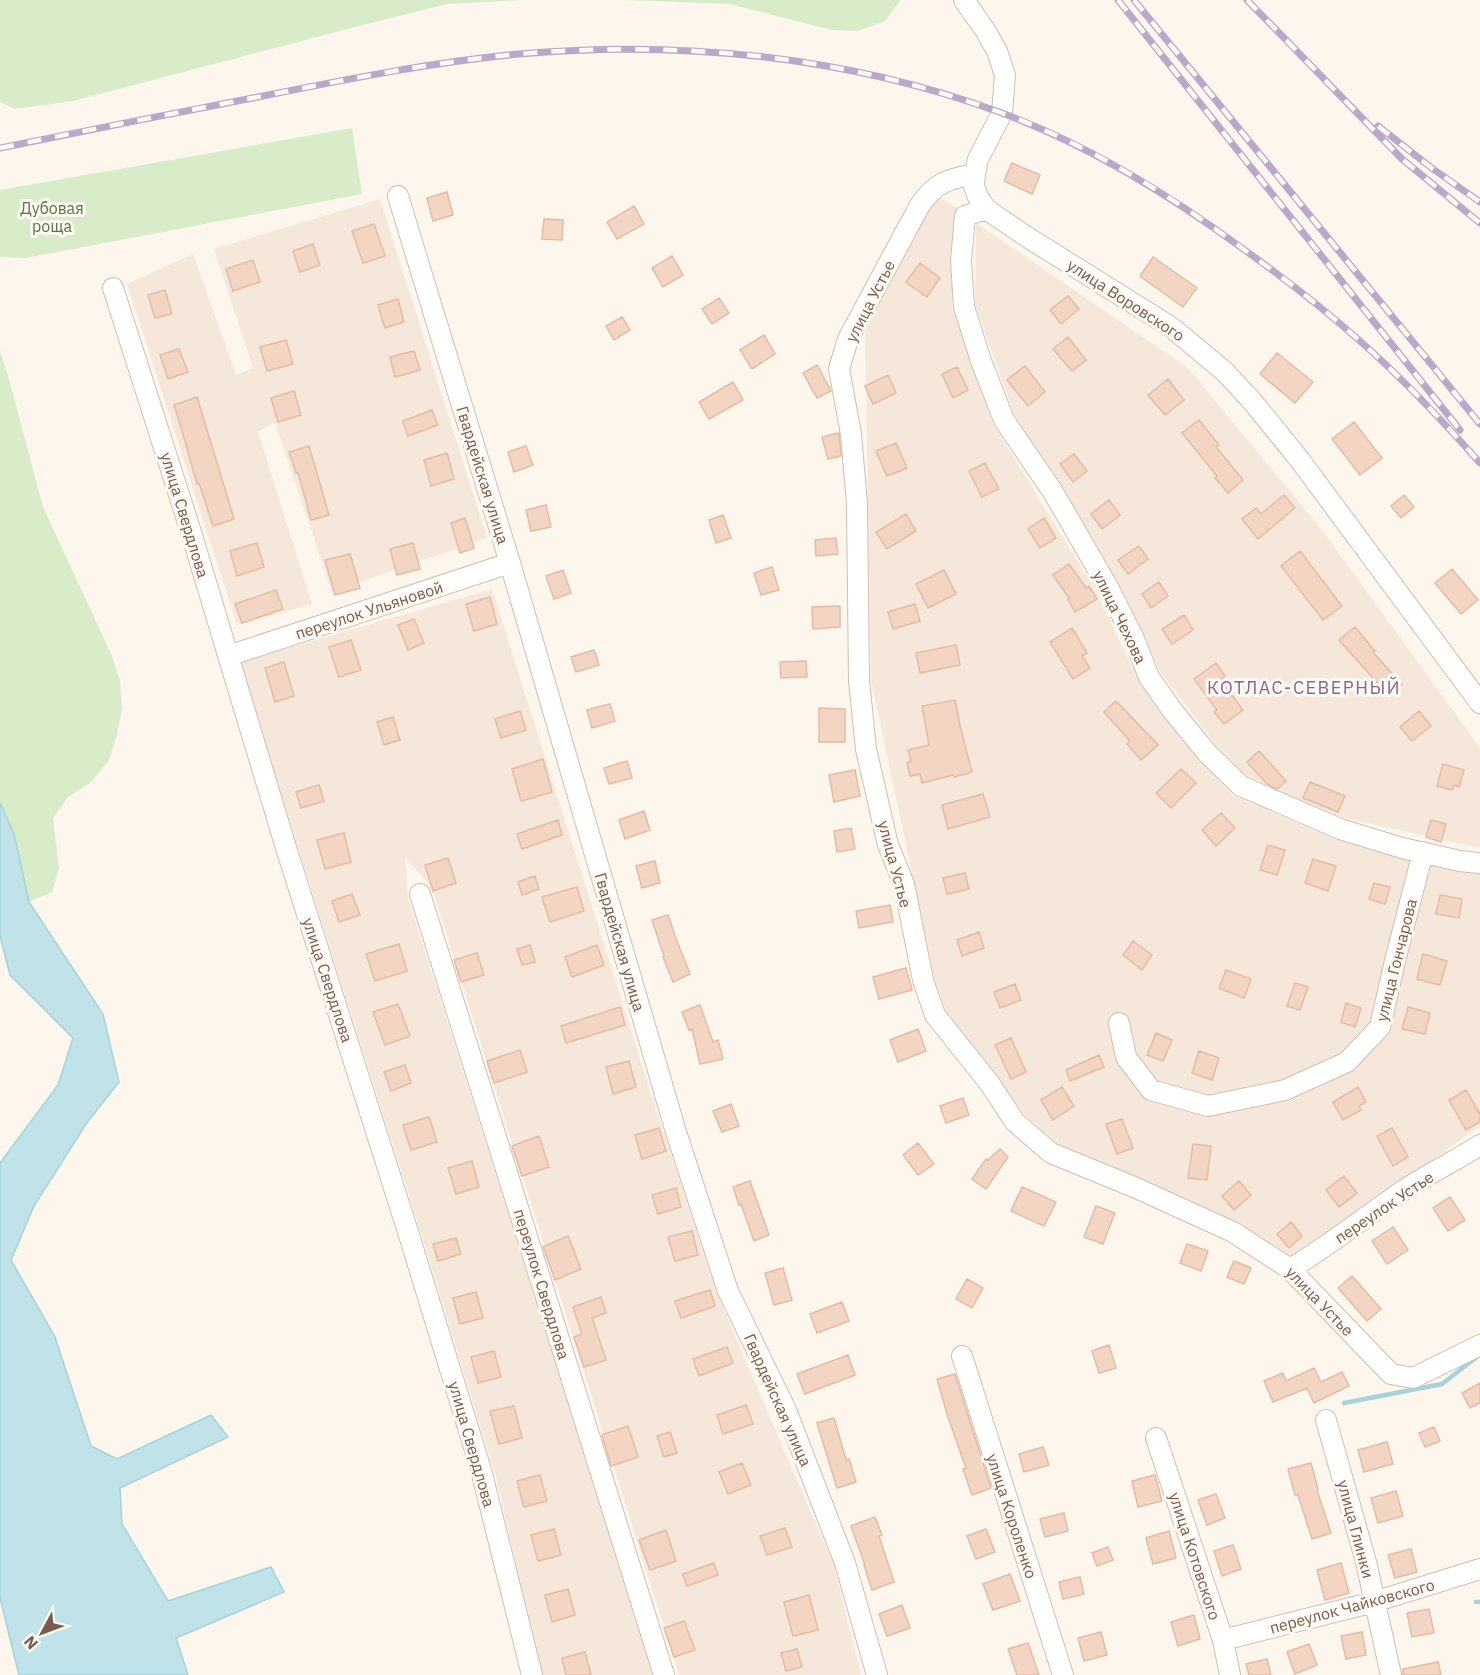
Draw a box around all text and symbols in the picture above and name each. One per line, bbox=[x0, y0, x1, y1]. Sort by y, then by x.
park label: Дубовая роща bbox=[20, 198, 84, 236]
street label: улица Воровского bbox=[1064, 255, 1188, 345]
street label: улица Устье bbox=[841, 257, 899, 345]
street label: Гвардейская улица bbox=[452, 404, 514, 547]
street label: улица Свердлова bbox=[156, 450, 214, 581]
street label: улица Чехова bbox=[1089, 567, 1151, 667]
street label: переулок Ульяновой bbox=[293, 577, 445, 643]
district label: КОТЛАС-СЕВЕРНЫЙ bbox=[1207, 676, 1401, 699]
street label: улица Устье bbox=[874, 818, 916, 910]
street label: Гвардейская улица bbox=[591, 870, 649, 1014]
street label: улица Гончарова bbox=[1371, 896, 1421, 1023]
street label: улица Свердлова bbox=[298, 915, 358, 1045]
street label: переулок Устье bbox=[1331, 1166, 1438, 1248]
street label: переулок Свердлова bbox=[510, 1206, 575, 1362]
street label: улица Устье bbox=[1282, 1262, 1358, 1340]
street label: Гвардейская улица bbox=[740, 1330, 816, 1470]
street label: улица Свердлова bbox=[444, 1379, 500, 1510]
street label: улица Короленко bbox=[982, 1451, 1042, 1581]
street label: улица Глинки bbox=[1333, 1478, 1379, 1580]
street label: улица Котовского bbox=[1165, 1489, 1225, 1623]
street label: переулок Чайковского bbox=[1267, 1574, 1437, 1638]
north arrow bbox=[12, 1603, 72, 1663]
text: N bbox=[19, 1632, 42, 1654]

